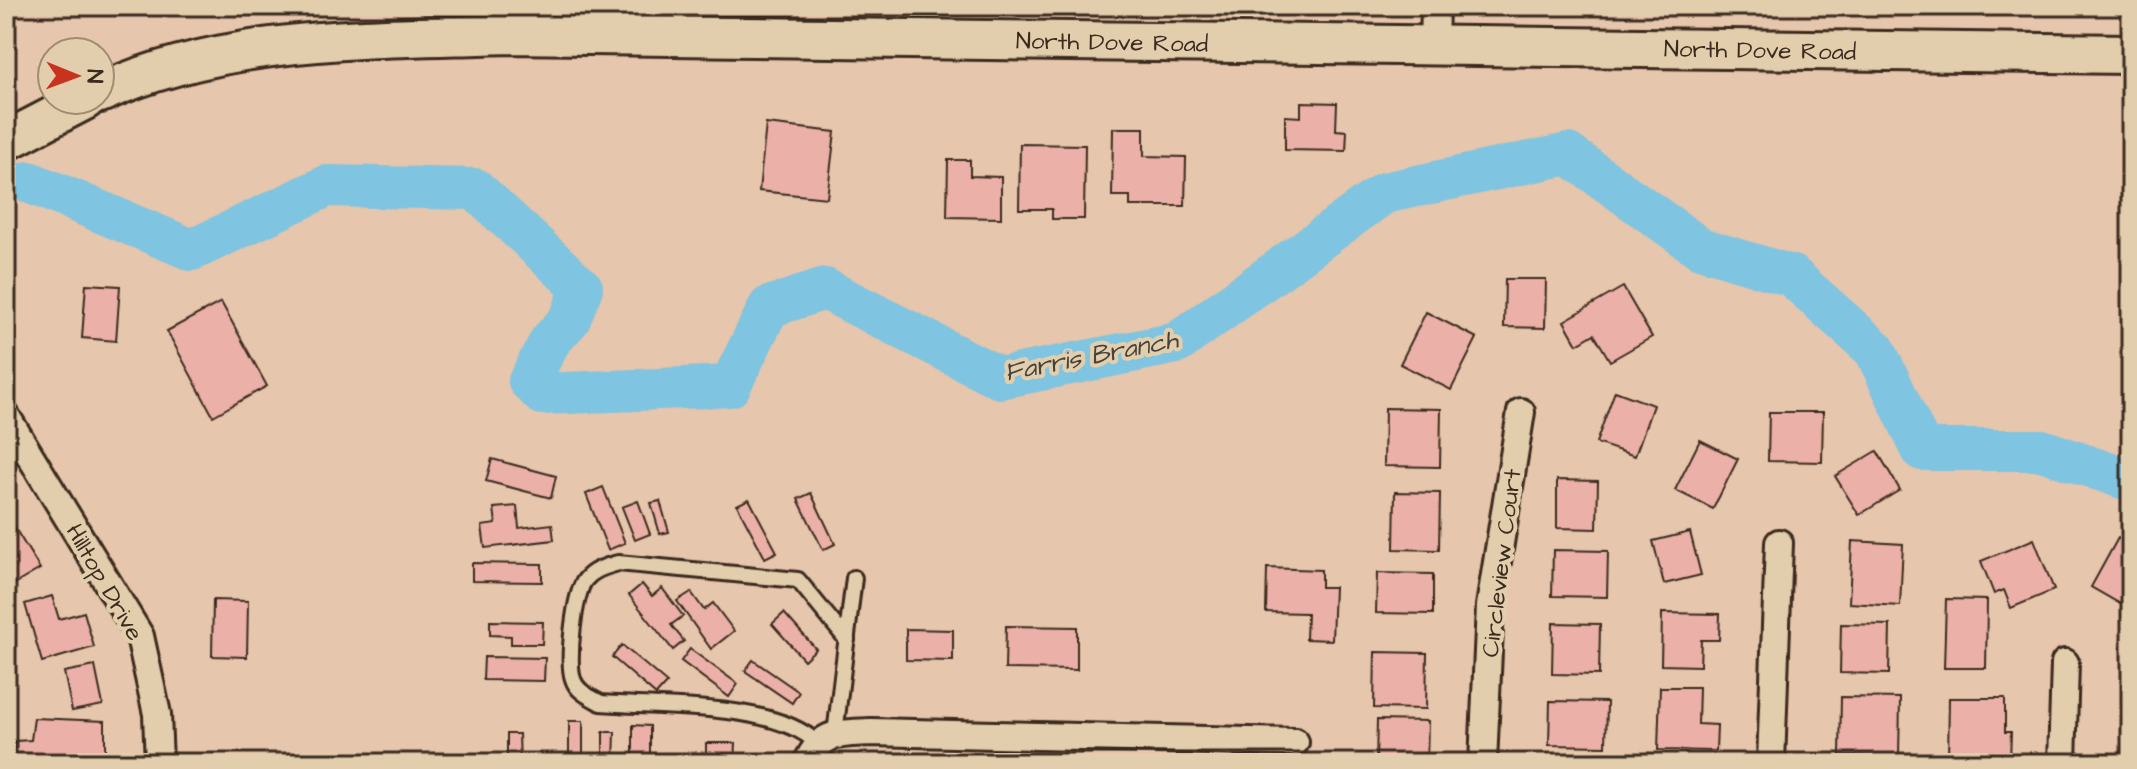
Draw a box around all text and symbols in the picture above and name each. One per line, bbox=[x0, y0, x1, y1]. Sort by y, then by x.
street label: North Dove Road bbox=[1016, 24, 1208, 62]
street label: North Dove Road bbox=[1664, 32, 1856, 70]
north arrow bbox=[36, 36, 116, 116]
text: N bbox=[79, 69, 110, 84]
water label: Farris Branch bbox=[1002, 321, 1182, 390]
street label: Circleview Court bbox=[1474, 467, 1530, 659]
street label: Hilltop Drive bbox=[57, 518, 151, 647]

